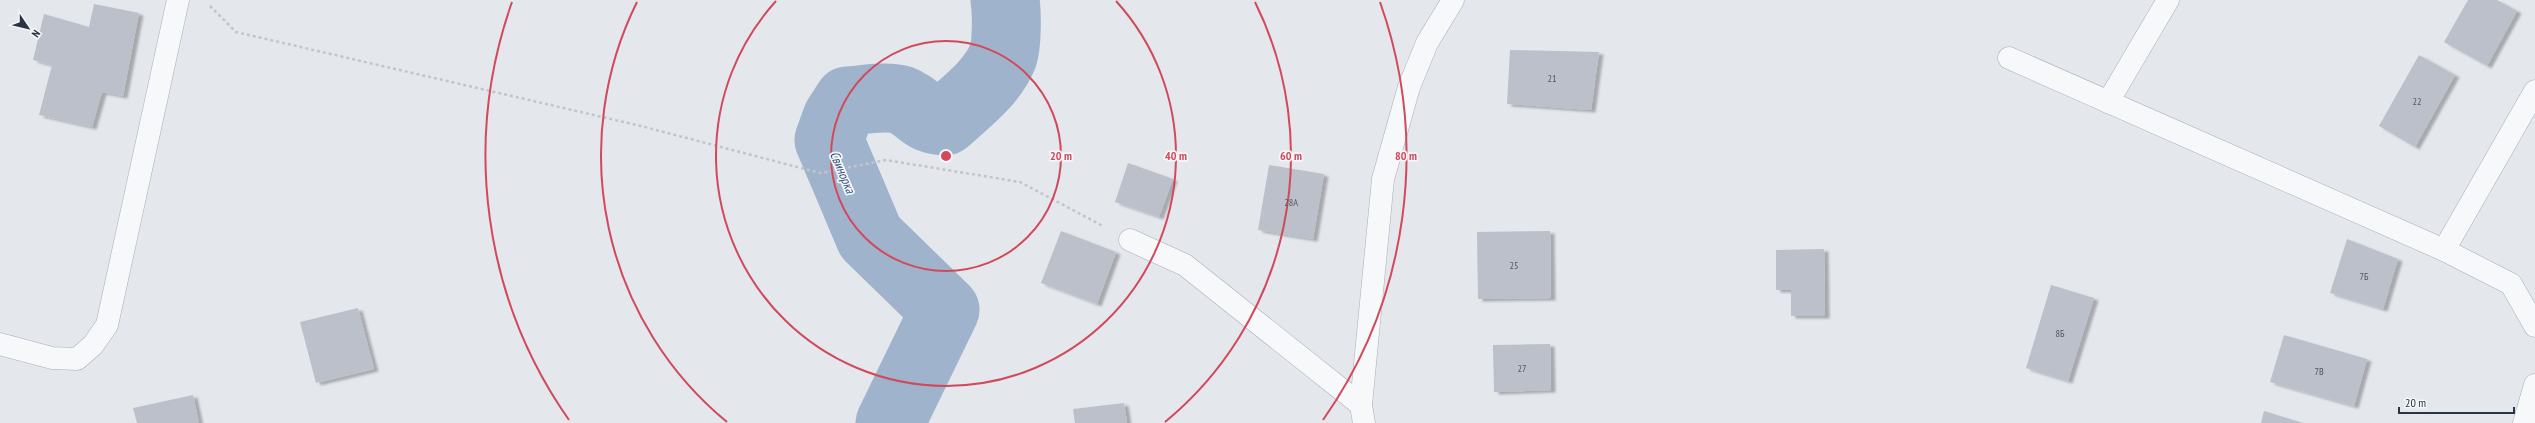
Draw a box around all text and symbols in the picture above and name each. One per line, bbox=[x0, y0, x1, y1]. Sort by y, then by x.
north arrow bbox=[8, 8, 48, 48]
text: N bbox=[29, 27, 44, 40]
house number: 21 bbox=[1548, 72, 1557, 85]
house number: 22 bbox=[2413, 95, 2422, 108]
text: 20 m bbox=[1050, 148, 1072, 163]
text: 40 m bbox=[1165, 148, 1187, 163]
text: 60 m bbox=[1280, 148, 1302, 163]
text: 80 m bbox=[1395, 148, 1417, 163]
water label: Свинорка bbox=[826, 149, 859, 197]
centre of rings bbox=[939, 149, 953, 163]
house number: 28А bbox=[1284, 196, 1298, 209]
house number: 25 bbox=[1510, 259, 1519, 272]
house number: 7Б bbox=[2360, 270, 2369, 283]
house number: 8Б bbox=[2056, 327, 2065, 340]
house number: 27 bbox=[1518, 362, 1527, 375]
house number: 7В bbox=[2314, 365, 2324, 378]
scale bar bbox=[2399, 389, 2514, 415]
text: 20 m bbox=[2405, 395, 2426, 410]

